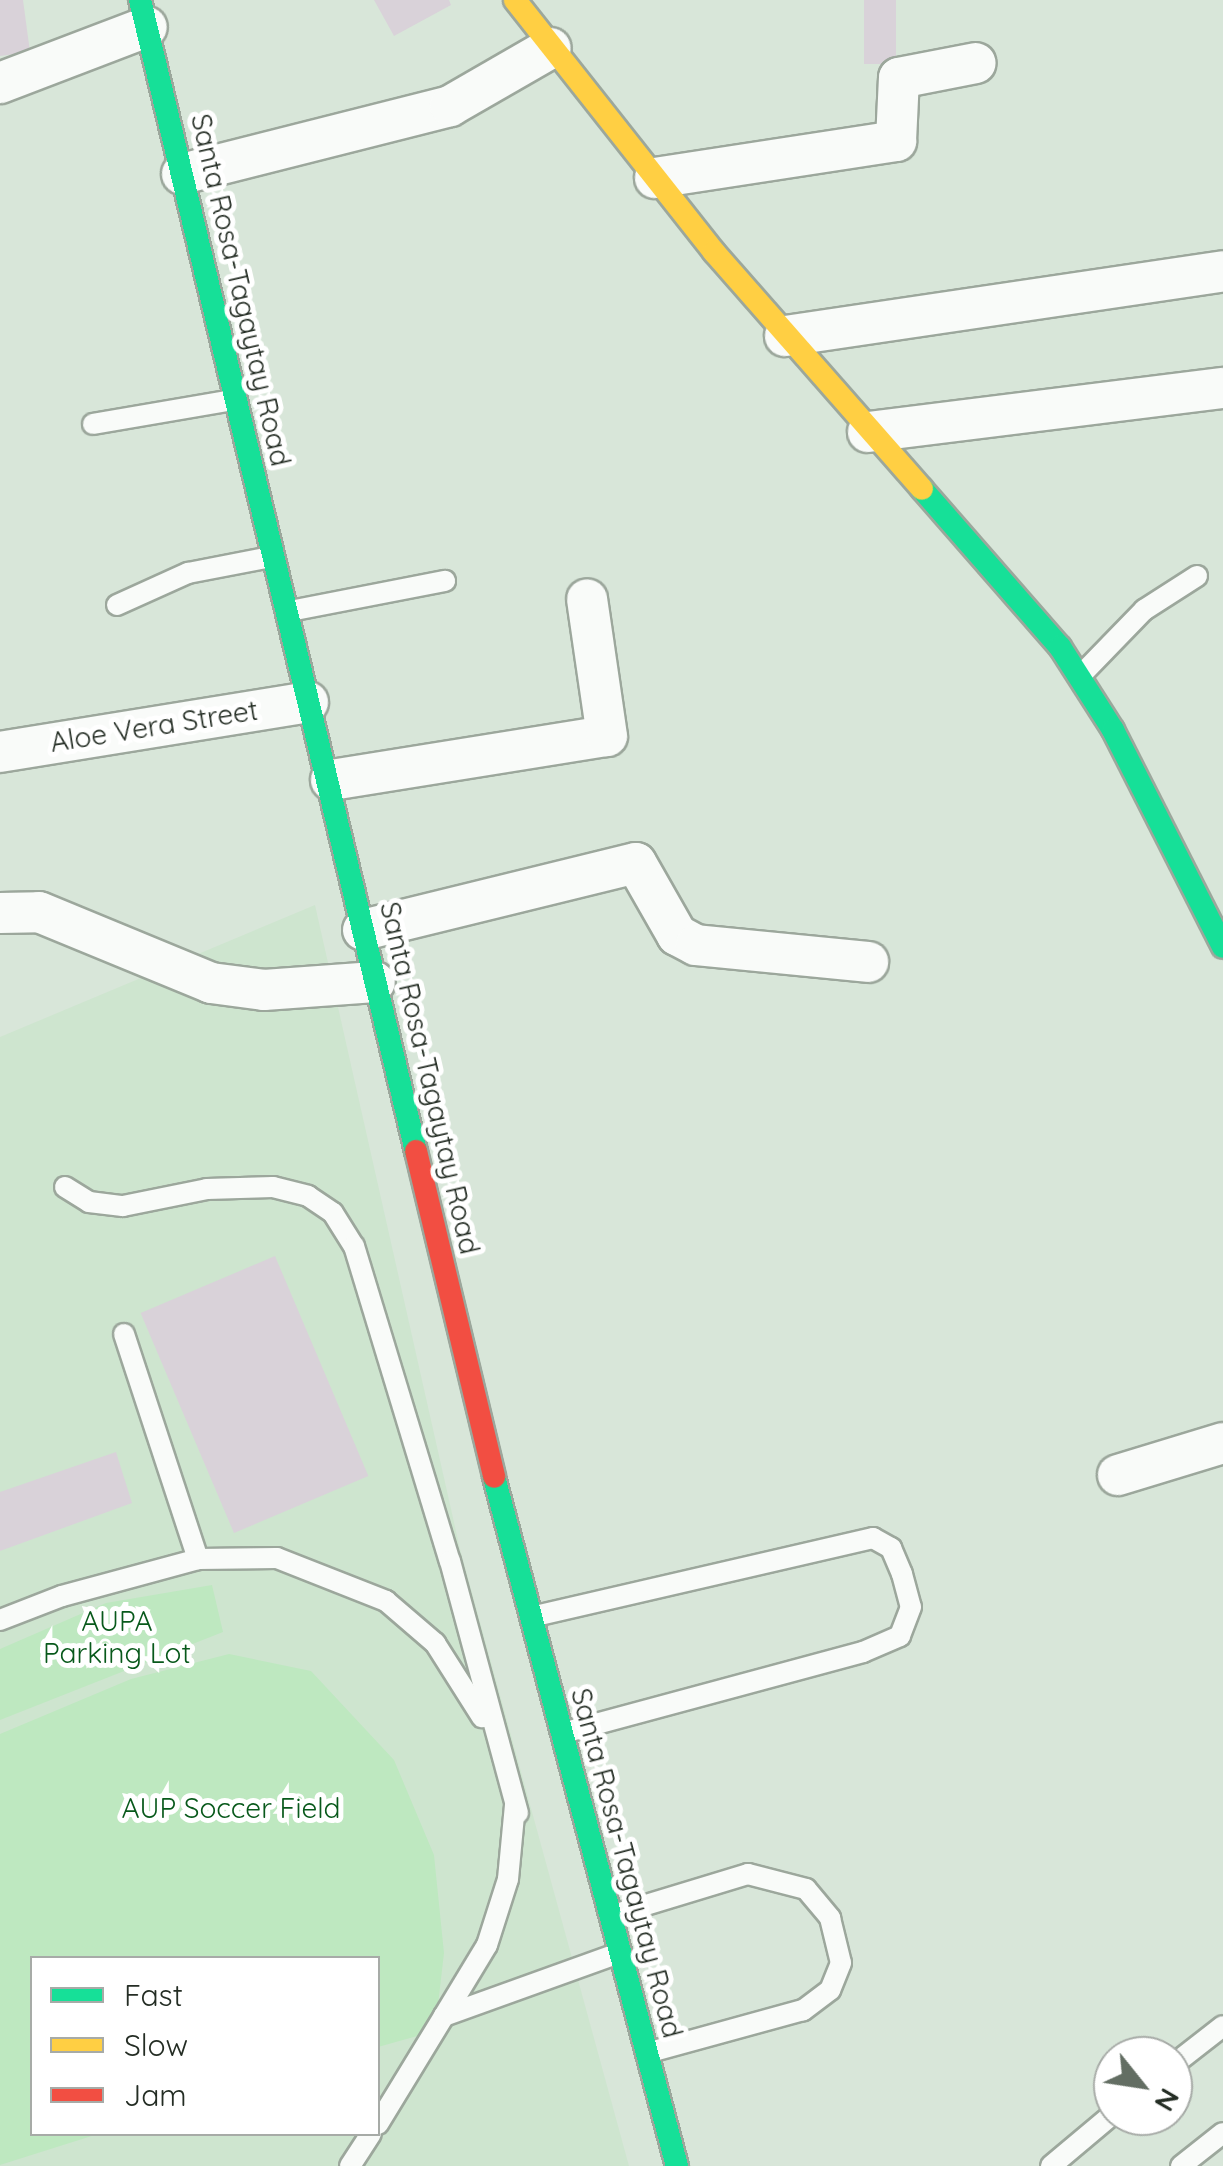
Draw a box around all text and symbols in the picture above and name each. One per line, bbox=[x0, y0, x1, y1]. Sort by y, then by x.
street label: Santa Rosa-Tagaytay Road bbox=[184, 111, 298, 469]
street label: Aloe Vera Street bbox=[48, 693, 260, 759]
street label: Santa Rosa-Tagaytay Road bbox=[373, 899, 487, 1257]
park label: AUPA Parking Lot bbox=[43, 1604, 191, 1670]
street label: Santa Rosa-Tagaytay Road bbox=[564, 1685, 690, 2041]
park label: AUP Soccer Field bbox=[122, 1791, 340, 1825]
legend bbox=[30, 1956, 380, 2136]
text: Fast bbox=[124, 1976, 183, 2014]
text: Slow bbox=[124, 2026, 188, 2064]
north arrow bbox=[1093, 2036, 1193, 2136]
text: Jam bbox=[124, 2076, 187, 2114]
text: N bbox=[1147, 2083, 1188, 2118]

